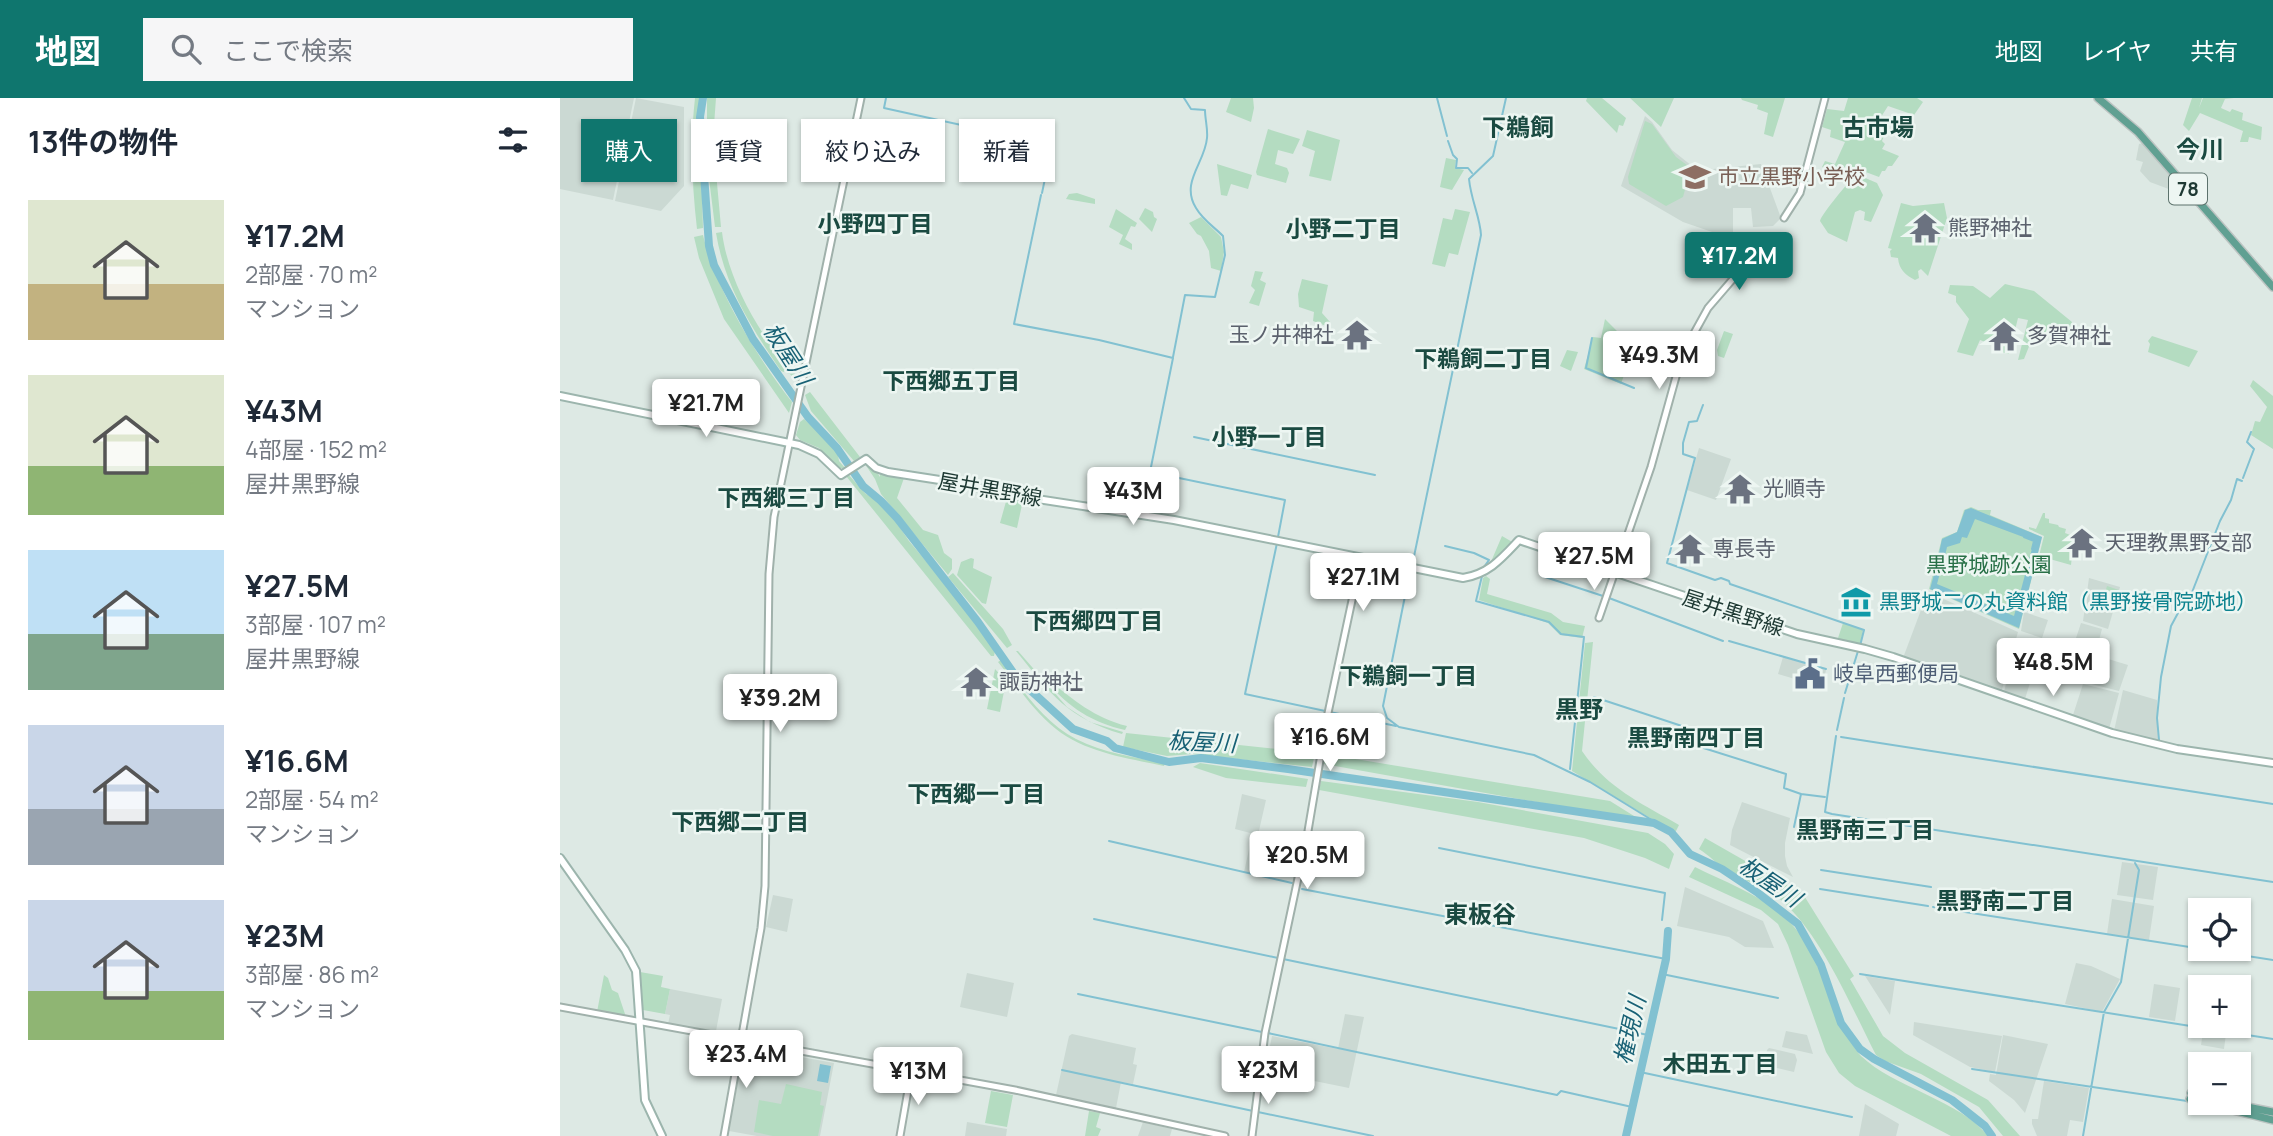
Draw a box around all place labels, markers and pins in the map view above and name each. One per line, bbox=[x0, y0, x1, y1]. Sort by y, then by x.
school or university icon: 市立黒野小学校 bbox=[1678, 160, 1712, 194]
place label: 市立黒野小学校 bbox=[1718, 162, 1865, 190]
temple icon: 熊野神社 bbox=[1908, 211, 1942, 245]
place label: 熊野神社 bbox=[1948, 213, 2032, 241]
pin: ¥17.2M bbox=[1682, 232, 1796, 292]
temple icon: 玉ノ井神社 bbox=[1340, 318, 1374, 352]
temple icon: 多賀神社 bbox=[1987, 319, 2021, 353]
place label: 玉ノ井神社 bbox=[1229, 320, 1334, 348]
place label: 多賀神社 bbox=[2027, 321, 2111, 349]
pin: ¥49.3M bbox=[1602, 331, 1716, 391]
pin: ¥21.7M bbox=[649, 380, 763, 439]
pin: ¥43M bbox=[1092, 468, 1174, 527]
temple icon: 光順寺 bbox=[1723, 472, 1757, 506]
place label: 光順寺 bbox=[1763, 474, 1826, 502]
temple icon: 天理教黒野支部 bbox=[2065, 526, 2099, 560]
place label: 天理教黒野支部 bbox=[2105, 528, 2252, 556]
pin: ¥27.5M bbox=[1537, 532, 1651, 592]
temple icon: 専長寺 bbox=[1673, 532, 1707, 566]
place label: 専長寺 bbox=[1713, 534, 1776, 562]
pin: ¥27.1M bbox=[1306, 554, 1420, 613]
museum icon: 黒野城二の丸資料館（黒野接骨院跡地） bbox=[1839, 585, 1873, 619]
place label: 黒野城二の丸資料館（黒野接骨院跡地） bbox=[1879, 587, 2257, 615]
pin: ¥48.5M bbox=[1996, 638, 2110, 698]
public building icon: 岐阜西郵便局 bbox=[1793, 657, 1827, 691]
place label: 岐阜西郵便局 bbox=[1833, 659, 1959, 687]
temple icon: 諏訪神社 bbox=[959, 665, 993, 699]
place label: 諏訪神社 bbox=[999, 667, 1083, 695]
pin: ¥39.2M bbox=[723, 674, 837, 734]
pin: ¥16.6M bbox=[1273, 714, 1387, 773]
pin: ¥20.5M bbox=[1250, 832, 1364, 891]
pin: ¥23.4M bbox=[689, 1030, 803, 1090]
pin: ¥23M bbox=[1227, 1046, 1309, 1106]
pin: ¥13M bbox=[877, 1048, 959, 1107]

